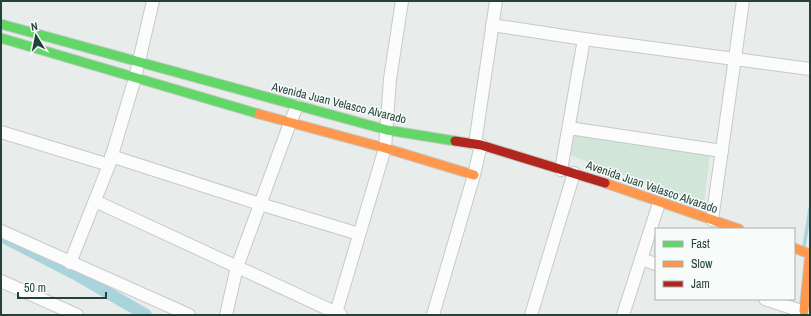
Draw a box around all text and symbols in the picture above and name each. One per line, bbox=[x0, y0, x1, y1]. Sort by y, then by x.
north arrow bbox=[16, 16, 56, 56]
text: N bbox=[30, 19, 39, 34]
street label: Avenida Juan Velasco Alvarado bbox=[269, 78, 408, 127]
street label: Avenida Juan Velasco Alvarado bbox=[583, 157, 720, 217]
legend bbox=[655, 228, 795, 300]
text: Fast bbox=[691, 236, 710, 252]
text: Slow bbox=[691, 256, 713, 272]
scale bar bbox=[18, 274, 106, 300]
text: Jam bbox=[691, 276, 710, 292]
text: 50 m bbox=[24, 280, 46, 296]

